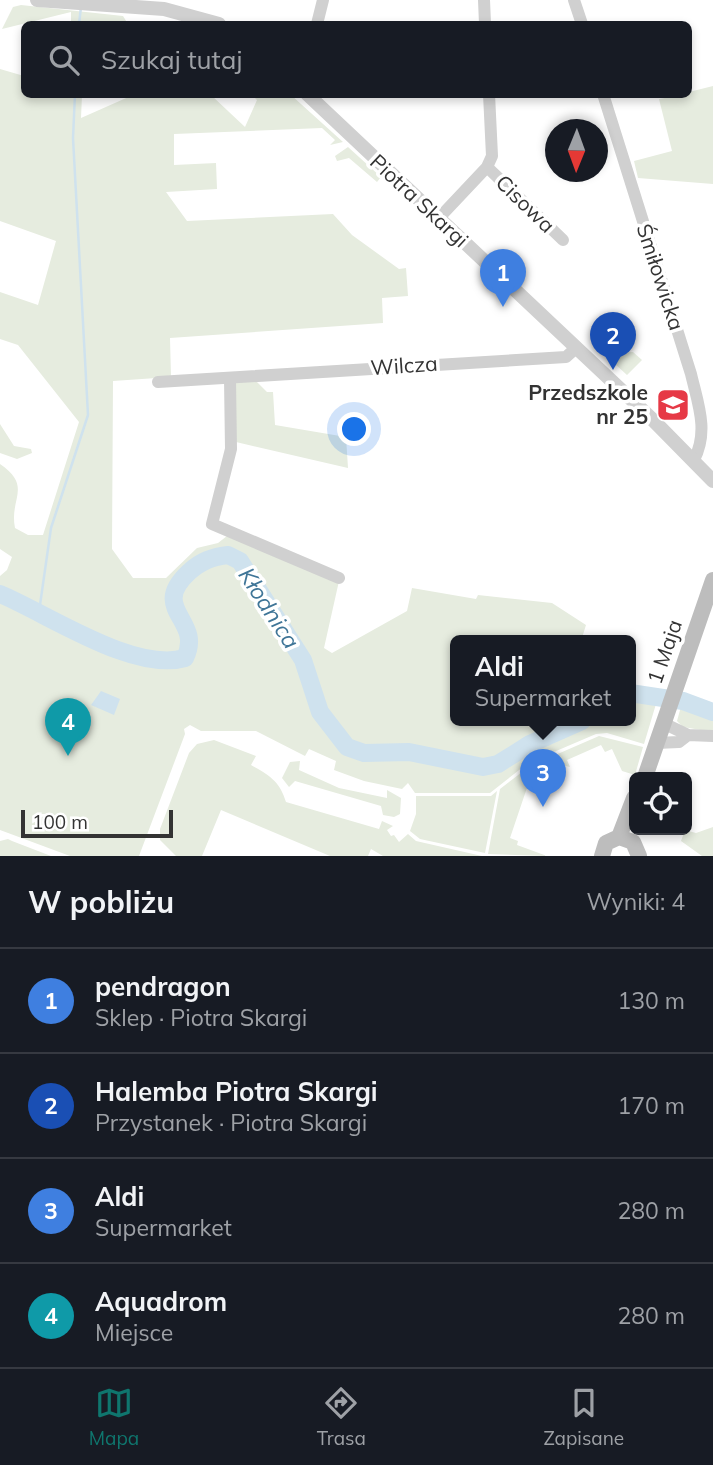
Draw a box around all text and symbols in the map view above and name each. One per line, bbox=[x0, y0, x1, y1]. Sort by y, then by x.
search box bbox=[21, 21, 692, 98]
icon: search bbox=[45, 41, 83, 79]
text: Szukaj tutaj bbox=[101, 43, 243, 76]
north arrow bbox=[545, 119, 608, 182]
street label: Piotra Skargi bbox=[365, 148, 474, 252]
street label: Cisowa bbox=[491, 169, 561, 238]
street label: Śmiłowicka bbox=[632, 220, 690, 333]
pin: 1 bbox=[480, 249, 526, 307]
pin: 2 bbox=[590, 312, 636, 370]
street label: Wilcza bbox=[370, 350, 438, 380]
place label: Przedszkole nr 25 bbox=[528, 379, 648, 429]
school or university icon: Przedszkole nr 25 bbox=[654, 386, 692, 424]
your location bbox=[337, 412, 371, 446]
water label: Kłodnica bbox=[232, 562, 306, 654]
street label: 1 Maja bbox=[641, 616, 687, 687]
popup bbox=[450, 635, 636, 726]
text: Aldi bbox=[475, 650, 524, 683]
text: Supermarket bbox=[475, 683, 611, 712]
pin: 4 bbox=[45, 698, 91, 756]
pin: 3 bbox=[520, 749, 566, 807]
map controls bbox=[629, 772, 692, 835]
button: locate bbox=[629, 772, 692, 835]
scale bar bbox=[21, 807, 173, 839]
text: 100 m bbox=[32, 810, 88, 834]
text: W pobliżu bbox=[28, 883, 174, 921]
text: Wyniki: 4 bbox=[587, 887, 685, 916]
text: pendragon bbox=[95, 970, 231, 1003]
text: 1 bbox=[44, 986, 58, 1015]
text: 130 m bbox=[617, 986, 685, 1015]
text: Sklep · Piotra Skargi bbox=[95, 1003, 307, 1032]
text: Halemba Piotra Skargi bbox=[95, 1075, 378, 1108]
text: 2 bbox=[44, 1091, 58, 1120]
text: 170 m bbox=[617, 1091, 685, 1120]
text: Przystanek · Piotra Skargi bbox=[95, 1108, 367, 1137]
text: Aldi bbox=[95, 1180, 144, 1213]
text: 3 bbox=[44, 1196, 58, 1225]
text: 280 m bbox=[617, 1196, 685, 1225]
text: Supermarket bbox=[95, 1213, 232, 1242]
text: Aquadrom bbox=[95, 1285, 227, 1318]
text: 4 bbox=[44, 1301, 58, 1330]
text: 280 m bbox=[617, 1301, 685, 1330]
text: Miejsce bbox=[95, 1318, 173, 1347]
tab: Mapa bbox=[89, 1384, 139, 1450]
tab: Trasa bbox=[317, 1384, 366, 1450]
tab: Zapisane bbox=[543, 1384, 624, 1450]

